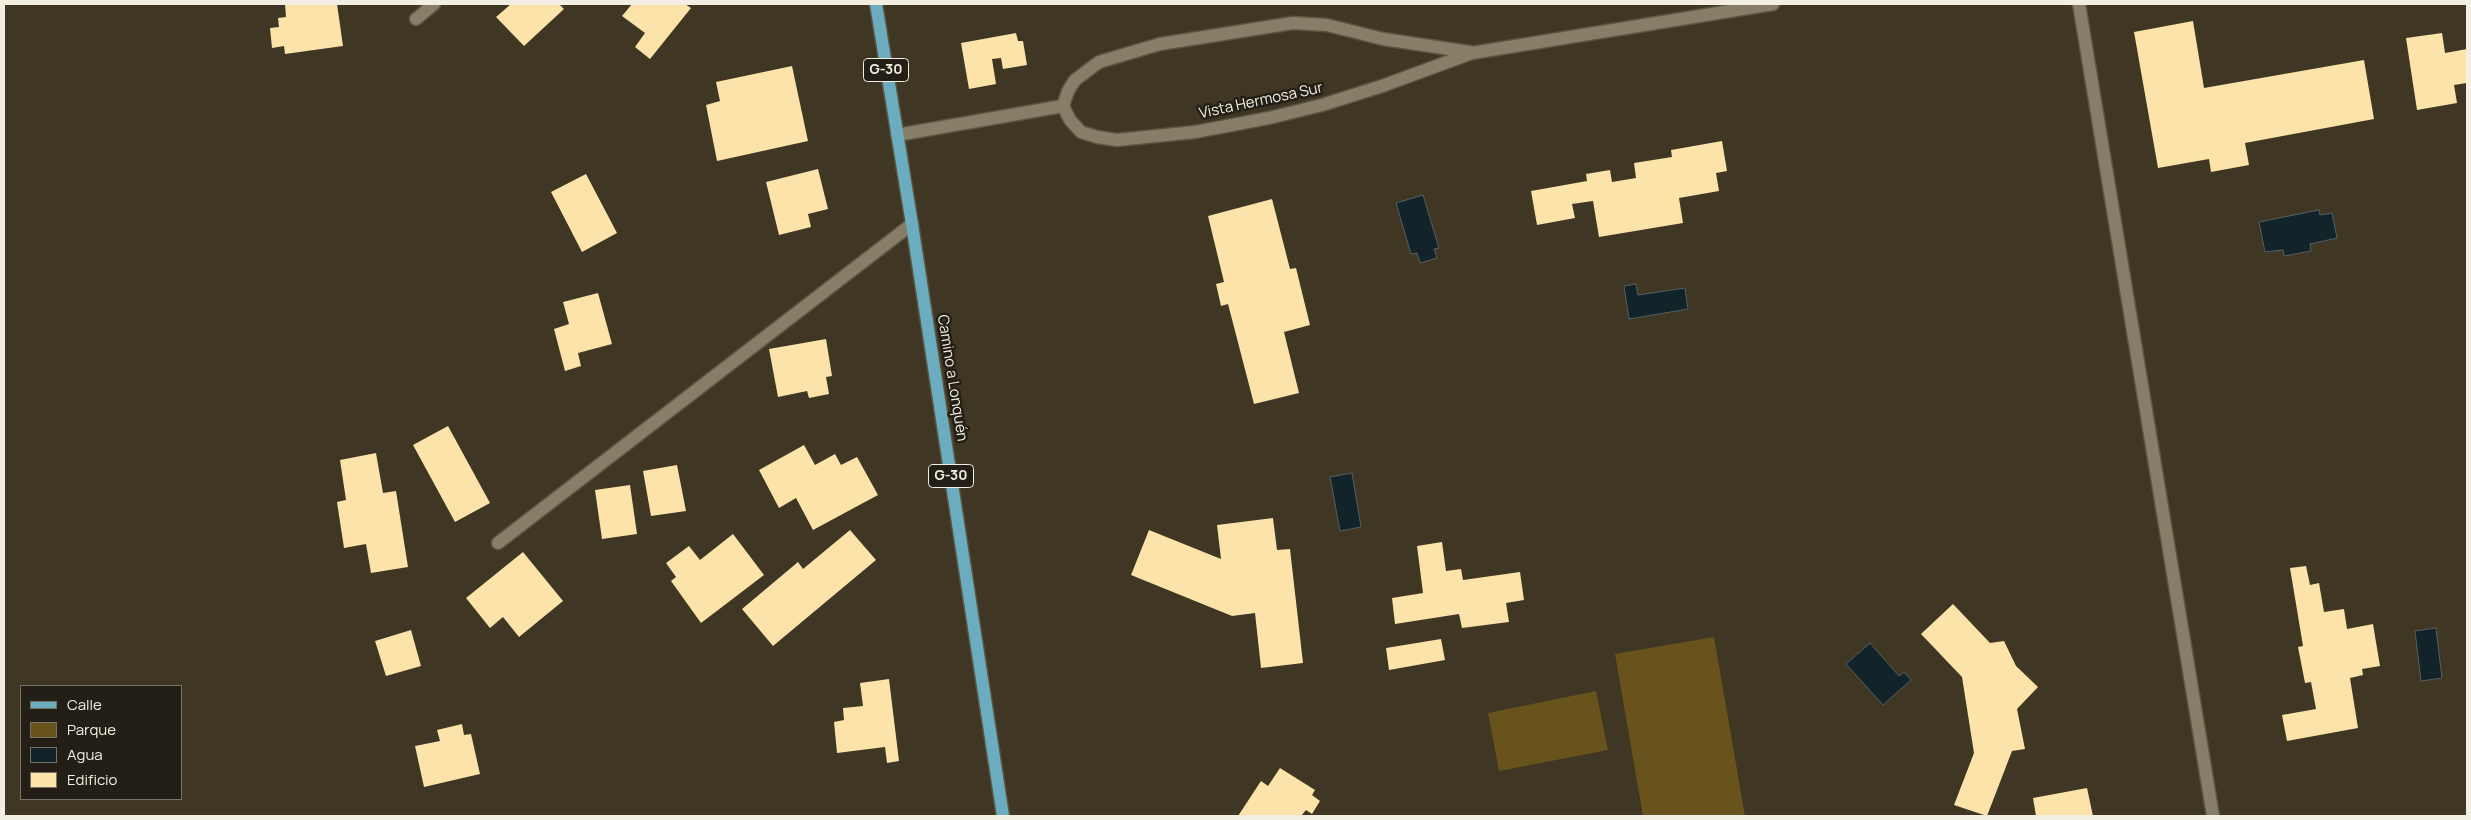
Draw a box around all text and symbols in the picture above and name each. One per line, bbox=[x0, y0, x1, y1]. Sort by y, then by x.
road number: G-30 bbox=[864, 58, 908, 82]
street label: Vista Hermosa Sur bbox=[1197, 79, 1325, 123]
street label: Camino a Lonquén bbox=[933, 313, 971, 443]
road number: G-30 bbox=[928, 464, 974, 488]
legend bbox=[20, 685, 182, 800]
text: Calle bbox=[67, 694, 102, 715]
text: Parque bbox=[67, 719, 116, 740]
text: Agua bbox=[67, 744, 103, 765]
text: Edificio bbox=[67, 769, 117, 790]

